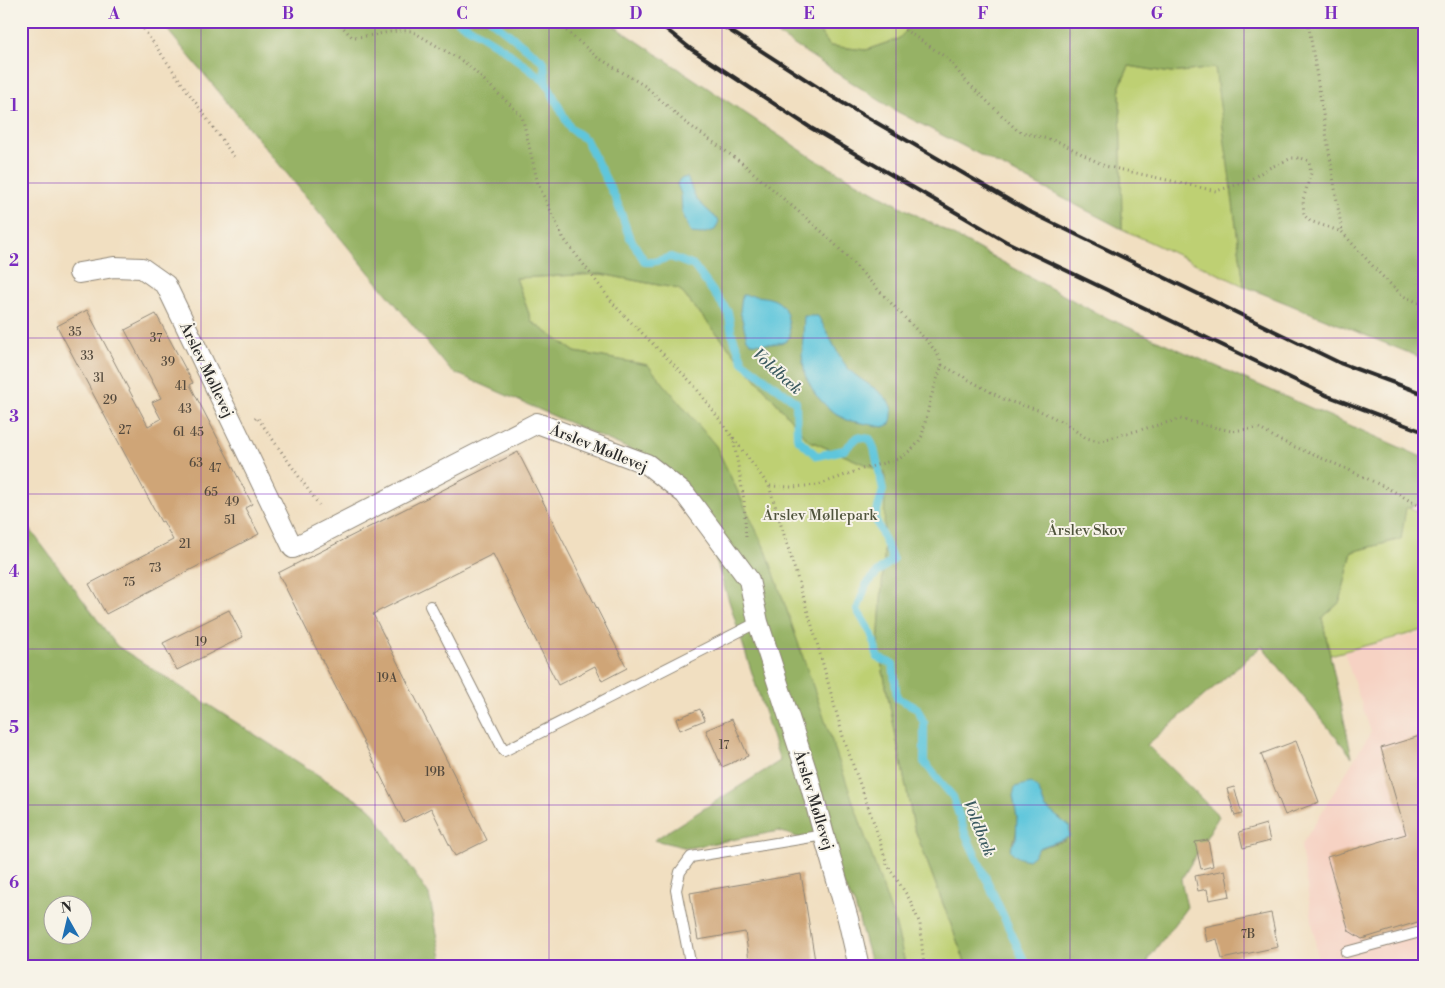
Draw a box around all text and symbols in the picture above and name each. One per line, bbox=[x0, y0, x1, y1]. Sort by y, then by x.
text: A bbox=[107, 4, 120, 24]
text: B bbox=[282, 4, 294, 24]
text: C bbox=[456, 4, 468, 24]
text: D bbox=[630, 4, 643, 24]
text: E bbox=[803, 4, 815, 24]
text: F bbox=[977, 4, 989, 24]
text: G bbox=[1151, 4, 1164, 24]
text: H bbox=[1324, 4, 1338, 24]
text: 1 bbox=[10, 96, 18, 116]
text: 2 bbox=[9, 251, 19, 271]
street label: Årslev Møllevej bbox=[175, 318, 239, 421]
house number: 35 bbox=[68, 325, 82, 340]
house number: 37 bbox=[150, 331, 162, 346]
water label: Voldbæk bbox=[749, 344, 806, 399]
house number: 33 bbox=[80, 349, 94, 364]
house number: 39 bbox=[161, 355, 175, 370]
house number: 31 bbox=[93, 371, 106, 386]
house number: 41 bbox=[175, 379, 188, 394]
house number: 29 bbox=[103, 393, 117, 408]
house number: 43 bbox=[178, 402, 192, 417]
text: 3 bbox=[9, 407, 19, 427]
street label: Årslev Møllevej bbox=[546, 419, 651, 477]
house number: 27 bbox=[119, 423, 131, 438]
house number: 61 bbox=[173, 425, 186, 440]
house number: 45 bbox=[190, 425, 204, 440]
house number: 63 bbox=[189, 456, 203, 471]
house number: 47 bbox=[209, 461, 221, 476]
house number: 65 bbox=[204, 485, 218, 500]
house number: 49 bbox=[225, 495, 239, 510]
park label: Årslev Møllepark bbox=[762, 505, 878, 525]
house number: 51 bbox=[224, 513, 237, 528]
park label: Årslev Skov bbox=[1046, 520, 1125, 540]
house number: 21 bbox=[179, 537, 192, 552]
house number: 73 bbox=[149, 561, 162, 576]
text: 4 bbox=[9, 562, 20, 582]
house number: 75 bbox=[123, 575, 136, 590]
house number: 19 bbox=[195, 635, 207, 650]
house number: 19A bbox=[377, 671, 398, 686]
text: 5 bbox=[9, 718, 19, 738]
house number: 17 bbox=[719, 738, 729, 753]
street label: Årslev Møllevej bbox=[789, 747, 839, 853]
house number: 19B bbox=[425, 765, 445, 780]
water label: Voldbæk bbox=[959, 797, 999, 860]
text: 6 bbox=[9, 873, 19, 893]
north arrow bbox=[42, 896, 92, 946]
text: N bbox=[60, 898, 73, 918]
house number: 7B bbox=[1241, 927, 1255, 942]

